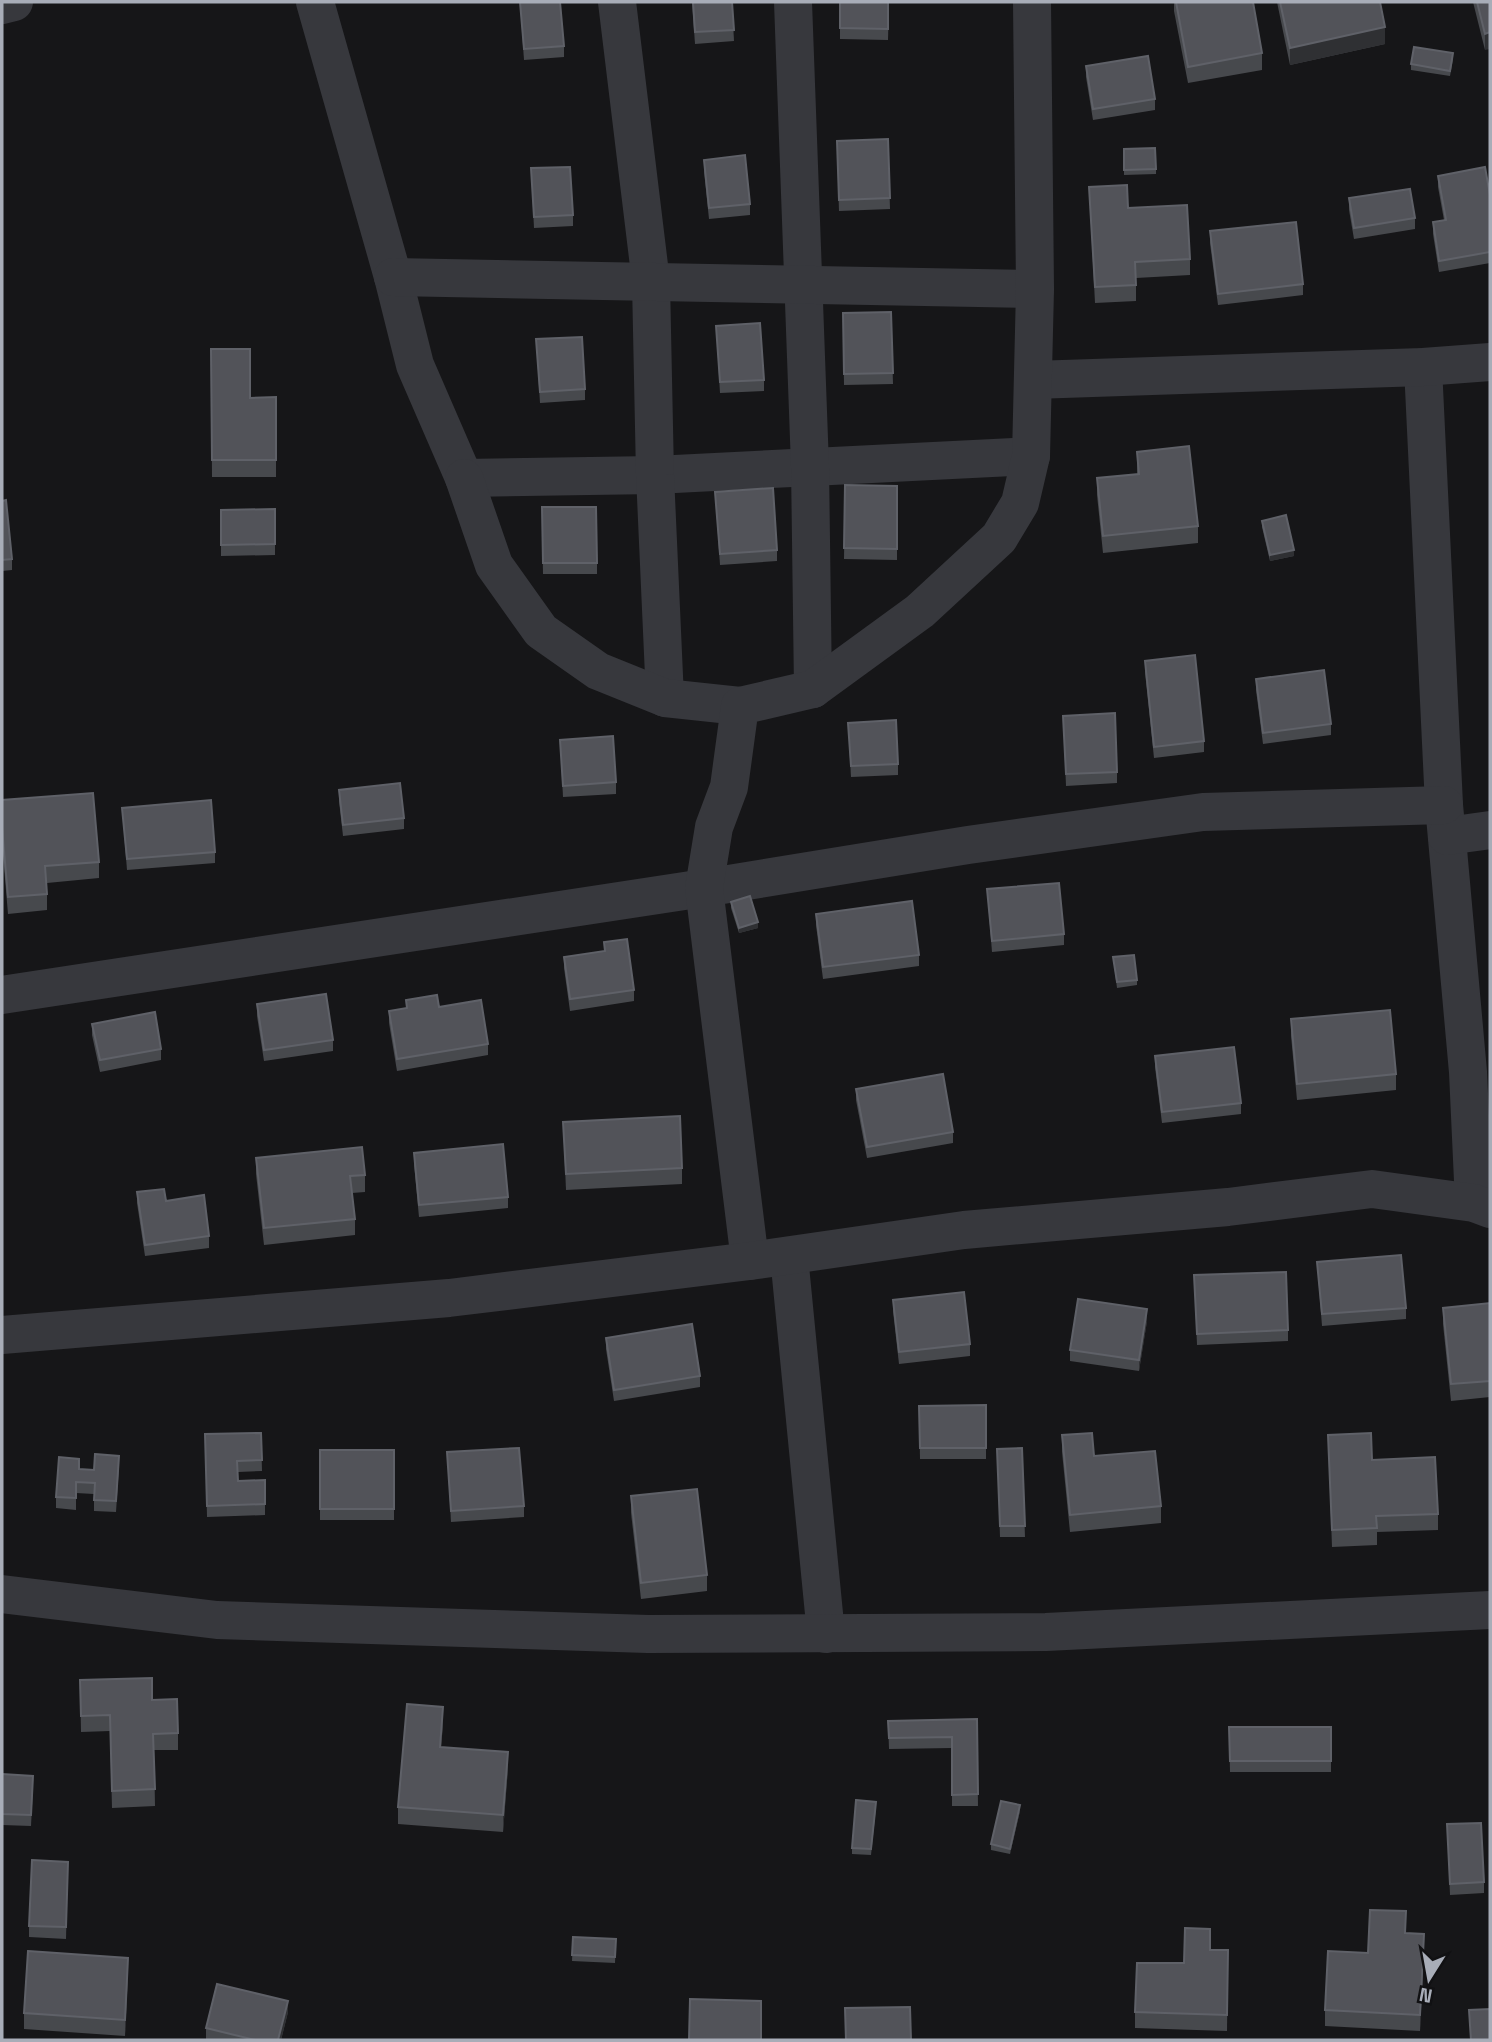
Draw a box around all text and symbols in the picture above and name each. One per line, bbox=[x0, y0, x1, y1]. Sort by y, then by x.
north arrow bbox=[1394, 1944, 1464, 2014]
text: N bbox=[1417, 1982, 1434, 2009]

